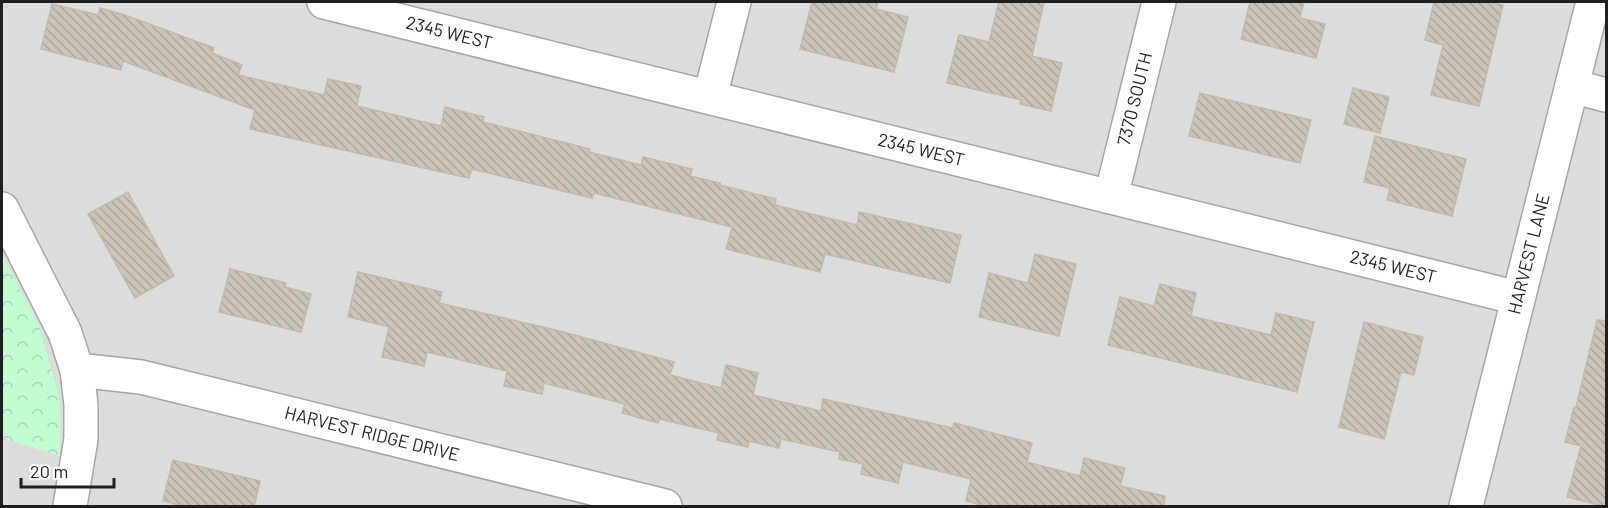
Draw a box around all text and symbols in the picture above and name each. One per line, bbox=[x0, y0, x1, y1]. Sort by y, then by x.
street label: 2345 WEST bbox=[404, 11, 495, 53]
street label: 7370 SOUTH bbox=[1112, 50, 1156, 148]
street label: 2345 WEST bbox=[876, 128, 967, 170]
street label: HARVEST LANE bbox=[1502, 191, 1554, 316]
street label: 2345 WEST bbox=[1348, 245, 1439, 287]
street label: HARVEST RIDGE DRIVE bbox=[283, 401, 462, 465]
scale bar bbox=[21, 451, 114, 489]
text: 20 m bbox=[30, 460, 68, 482]

